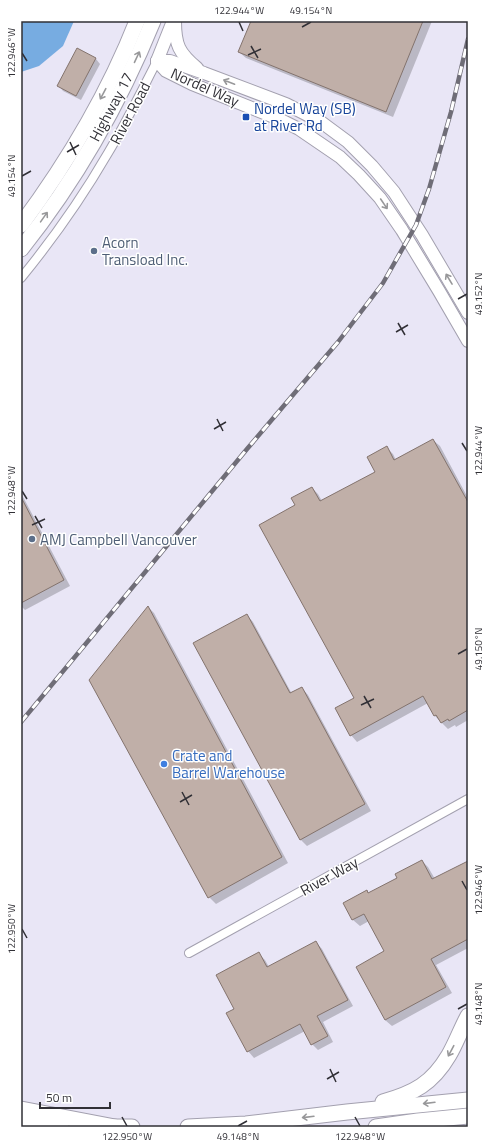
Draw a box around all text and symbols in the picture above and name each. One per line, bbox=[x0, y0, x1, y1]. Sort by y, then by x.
text: 122.944°W bbox=[214, 3, 264, 18]
text: 49.154°N bbox=[290, 3, 332, 18]
text: 122.946°W bbox=[4, 28, 19, 78]
one-way arrow bbox=[134, 51, 141, 63]
street label: Nordel Way bbox=[167, 62, 243, 112]
street label: Highway 17 bbox=[83, 68, 139, 146]
one-way arrow bbox=[223, 77, 235, 85]
street label: River Road bbox=[104, 78, 156, 148]
one-way arrow bbox=[98, 88, 106, 100]
place label: Nordel Way (SB) at River Rd bbox=[254, 97, 356, 137]
marker: Nordel Way (SB) at River Rd bbox=[241, 112, 251, 122]
text: 49.154°N bbox=[4, 155, 19, 197]
one-way arrow bbox=[380, 198, 388, 209]
one-way arrow bbox=[40, 212, 48, 223]
place label: Acorn Transload Inc. bbox=[102, 231, 188, 271]
marker: Acorn Transload Inc. bbox=[89, 246, 99, 256]
one-way arrow bbox=[444, 273, 452, 285]
text: 49.152°N bbox=[471, 273, 486, 315]
text: 122.944°W bbox=[471, 426, 486, 476]
text: 122.948°W bbox=[4, 466, 19, 516]
place label: AMJ Campbell Vancouver bbox=[40, 528, 197, 551]
marker: AMJ Campbell Vancouver bbox=[27, 534, 37, 544]
text: 49.150°N bbox=[471, 628, 486, 670]
place label: Crate and Barrel Warehouse bbox=[172, 744, 285, 784]
marker: Crate and Barrel Warehouse bbox=[159, 759, 169, 769]
street label: River Way bbox=[296, 851, 362, 901]
text: 122.946°W bbox=[471, 865, 486, 915]
text: 122.950°W bbox=[4, 904, 19, 954]
text: 49.148°N bbox=[471, 983, 486, 1025]
one-way arrow bbox=[447, 1045, 454, 1057]
scale bar bbox=[40, 1084, 110, 1110]
text: 50 m bbox=[46, 1088, 72, 1107]
one-way arrow bbox=[423, 1100, 436, 1107]
one-way arrow bbox=[302, 1113, 315, 1121]
text: 122.950°W bbox=[102, 1129, 152, 1144]
text: 49.148°N bbox=[217, 1129, 259, 1144]
text: 122.948°W bbox=[335, 1129, 385, 1144]

